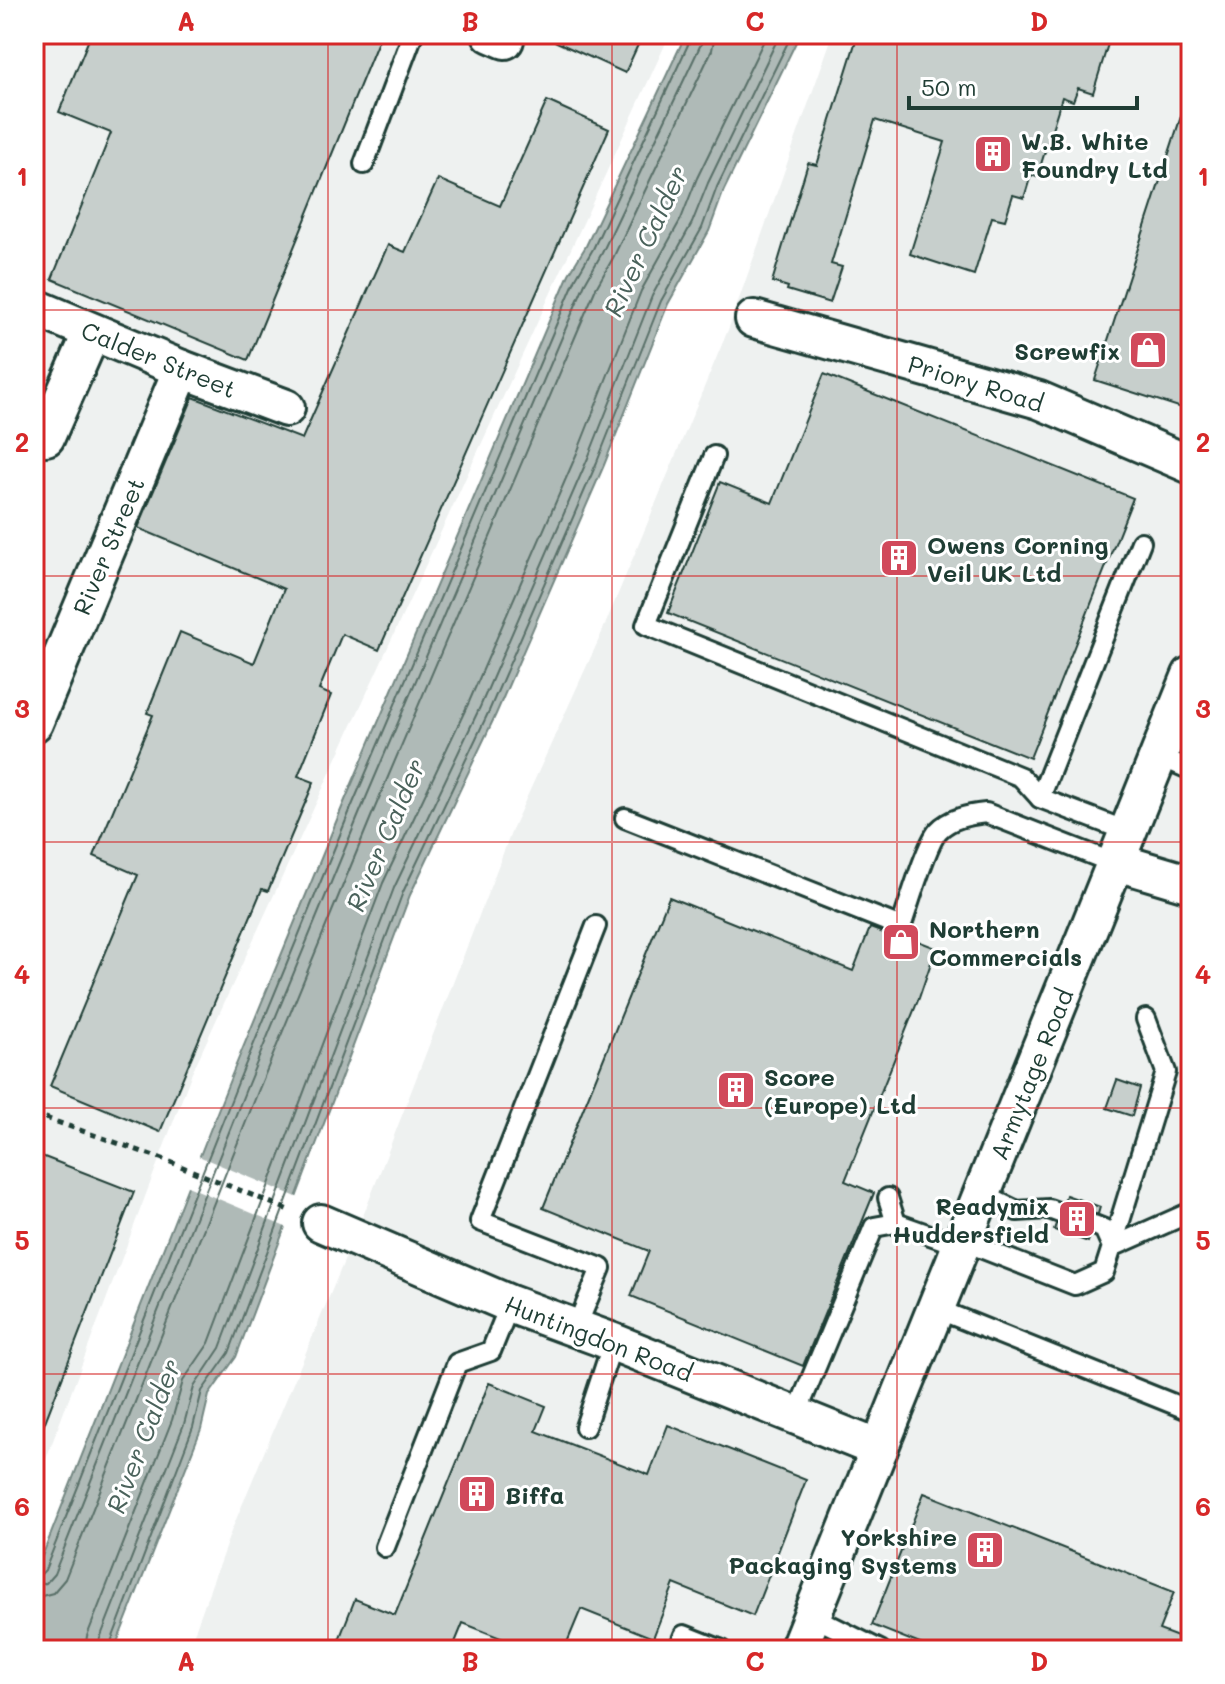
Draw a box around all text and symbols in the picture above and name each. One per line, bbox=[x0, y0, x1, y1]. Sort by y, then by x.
text: A bbox=[177, 4, 195, 38]
text: B bbox=[461, 4, 479, 38]
text: C bbox=[745, 4, 765, 38]
text: D bbox=[1030, 4, 1048, 38]
scale bar bbox=[909, 60, 1137, 110]
text: 50 m bbox=[921, 71, 977, 102]
place label: W.B. White Foundry Ltd bbox=[1021, 125, 1168, 184]
building icon: W.B. White Foundry Ltd bbox=[972, 133, 1014, 175]
text: 1 bbox=[16, 159, 28, 193]
text: 1 bbox=[1197, 159, 1209, 193]
water label: River Calder bbox=[595, 160, 695, 322]
street label: Calder Street bbox=[77, 314, 241, 404]
shop icon: Screwfix bbox=[1127, 329, 1169, 371]
place label: Screwfix bbox=[1014, 335, 1120, 366]
street label: Priory Road bbox=[904, 348, 1048, 418]
text: 2 bbox=[15, 425, 29, 459]
text: 2 bbox=[1196, 425, 1210, 459]
street label: River Street bbox=[65, 473, 151, 619]
place label: Owens Corning Veil UK Ltd bbox=[927, 529, 1109, 588]
building icon: Owens Corning Veil UK Ltd bbox=[878, 537, 920, 579]
text: 3 bbox=[14, 691, 30, 725]
text: 3 bbox=[1195, 691, 1211, 725]
water label: River Calder bbox=[338, 753, 432, 917]
place label: Northern Commercials bbox=[929, 913, 1082, 972]
shop icon: Northern Commercials bbox=[880, 921, 922, 963]
text: 4 bbox=[14, 957, 30, 991]
text: 4 bbox=[1195, 957, 1211, 991]
street label: Armytage Road bbox=[983, 984, 1079, 1164]
place label: Score (Europe) Ltd bbox=[764, 1061, 916, 1120]
building icon: Score (Europe) Ltd bbox=[715, 1069, 757, 1111]
place label: Readymix Huddersfield bbox=[892, 1190, 1049, 1249]
building icon: Readymix Huddersfield bbox=[1056, 1198, 1098, 1240]
text: 5 bbox=[14, 1223, 30, 1257]
text: 5 bbox=[1195, 1223, 1211, 1257]
street label: Huntingdon Road bbox=[501, 1288, 697, 1388]
water label: River Calder bbox=[98, 1354, 188, 1518]
building icon: Biffa bbox=[456, 1473, 498, 1515]
place label: Biffa bbox=[505, 1479, 565, 1510]
text: 6 bbox=[14, 1489, 30, 1523]
text: 6 bbox=[1195, 1489, 1211, 1523]
place label: Yorkshire Packaging Systems bbox=[728, 1521, 957, 1580]
building icon: Yorkshire Packaging Systems bbox=[964, 1529, 1006, 1571]
text: A bbox=[177, 1644, 195, 1678]
text: B bbox=[461, 1644, 479, 1678]
text: C bbox=[745, 1644, 765, 1678]
text: D bbox=[1030, 1644, 1048, 1678]

